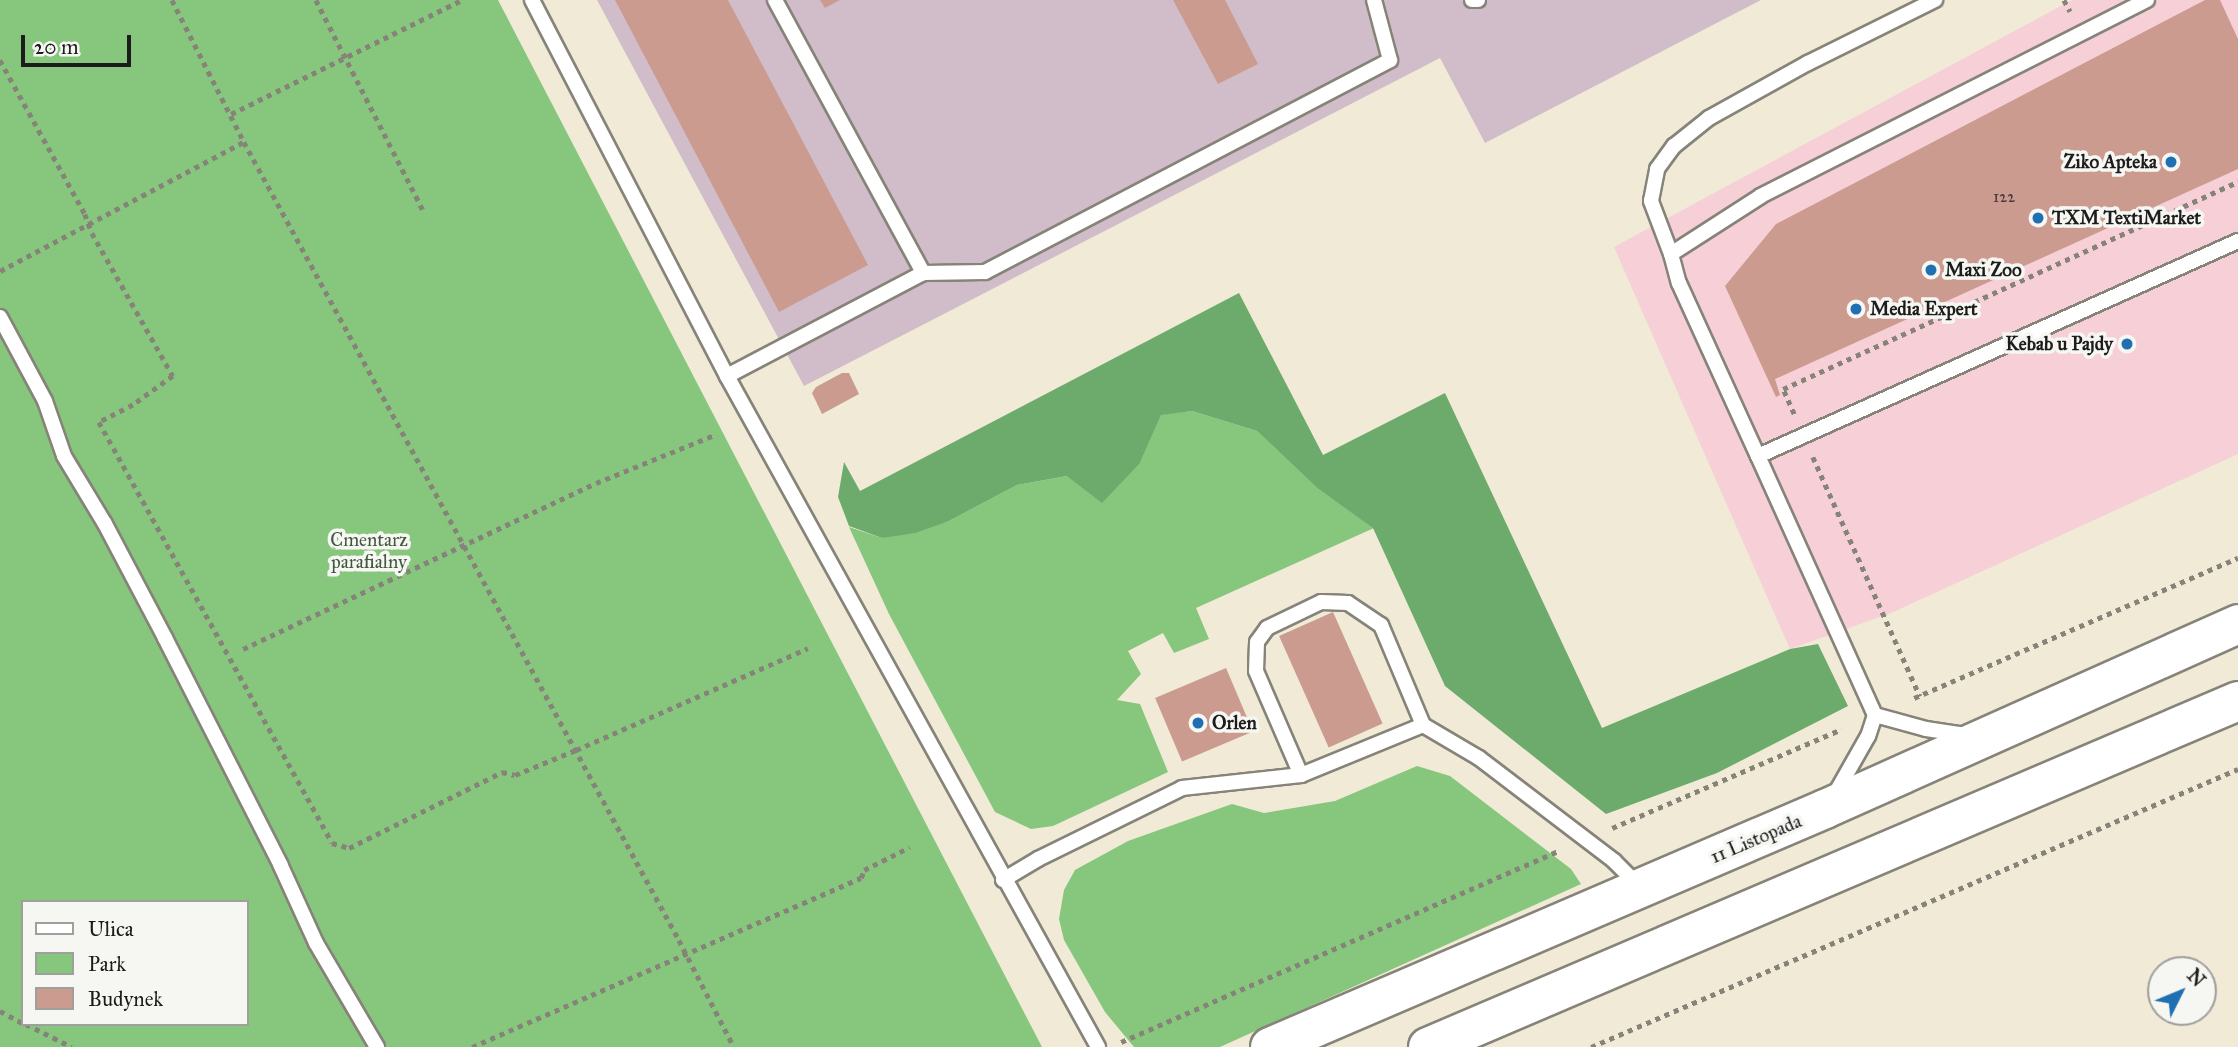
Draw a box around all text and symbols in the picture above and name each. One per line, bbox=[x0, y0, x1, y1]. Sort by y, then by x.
scale bar bbox=[24, 21, 135, 65]
text: 20 m bbox=[34, 34, 79, 60]
place label: Ziko Apteka bbox=[2064, 151, 2157, 173]
marker: Ziko Apteka bbox=[2163, 154, 2179, 170]
house number: 122 bbox=[1993, 187, 2015, 207]
place label: TXM TextiMarket bbox=[2052, 207, 2201, 229]
marker: TXM TextiMarket bbox=[2030, 210, 2046, 226]
place label: Maxi Zoo bbox=[1945, 259, 2022, 281]
marker: Maxi Zoo bbox=[1923, 262, 1939, 278]
place label: Media Expert bbox=[1870, 298, 1978, 320]
marker: Media Expert bbox=[1848, 301, 1864, 317]
place label: Kebab u Pajdy bbox=[2006, 333, 2113, 355]
marker: Kebab u Pajdy bbox=[2119, 336, 2135, 352]
park label: Cmentarz parafialny bbox=[330, 529, 408, 573]
place label: Orlen bbox=[1212, 712, 1257, 734]
marker: Orlen bbox=[1190, 715, 1206, 731]
street label: 11 Listopada bbox=[1707, 810, 1805, 868]
legend bbox=[21, 900, 248, 1026]
text: Ulica bbox=[88, 916, 134, 942]
text: Park bbox=[88, 951, 126, 977]
north arrow bbox=[2147, 956, 2217, 1026]
text: N bbox=[2182, 964, 2210, 991]
text: Budynek bbox=[88, 986, 163, 1012]

